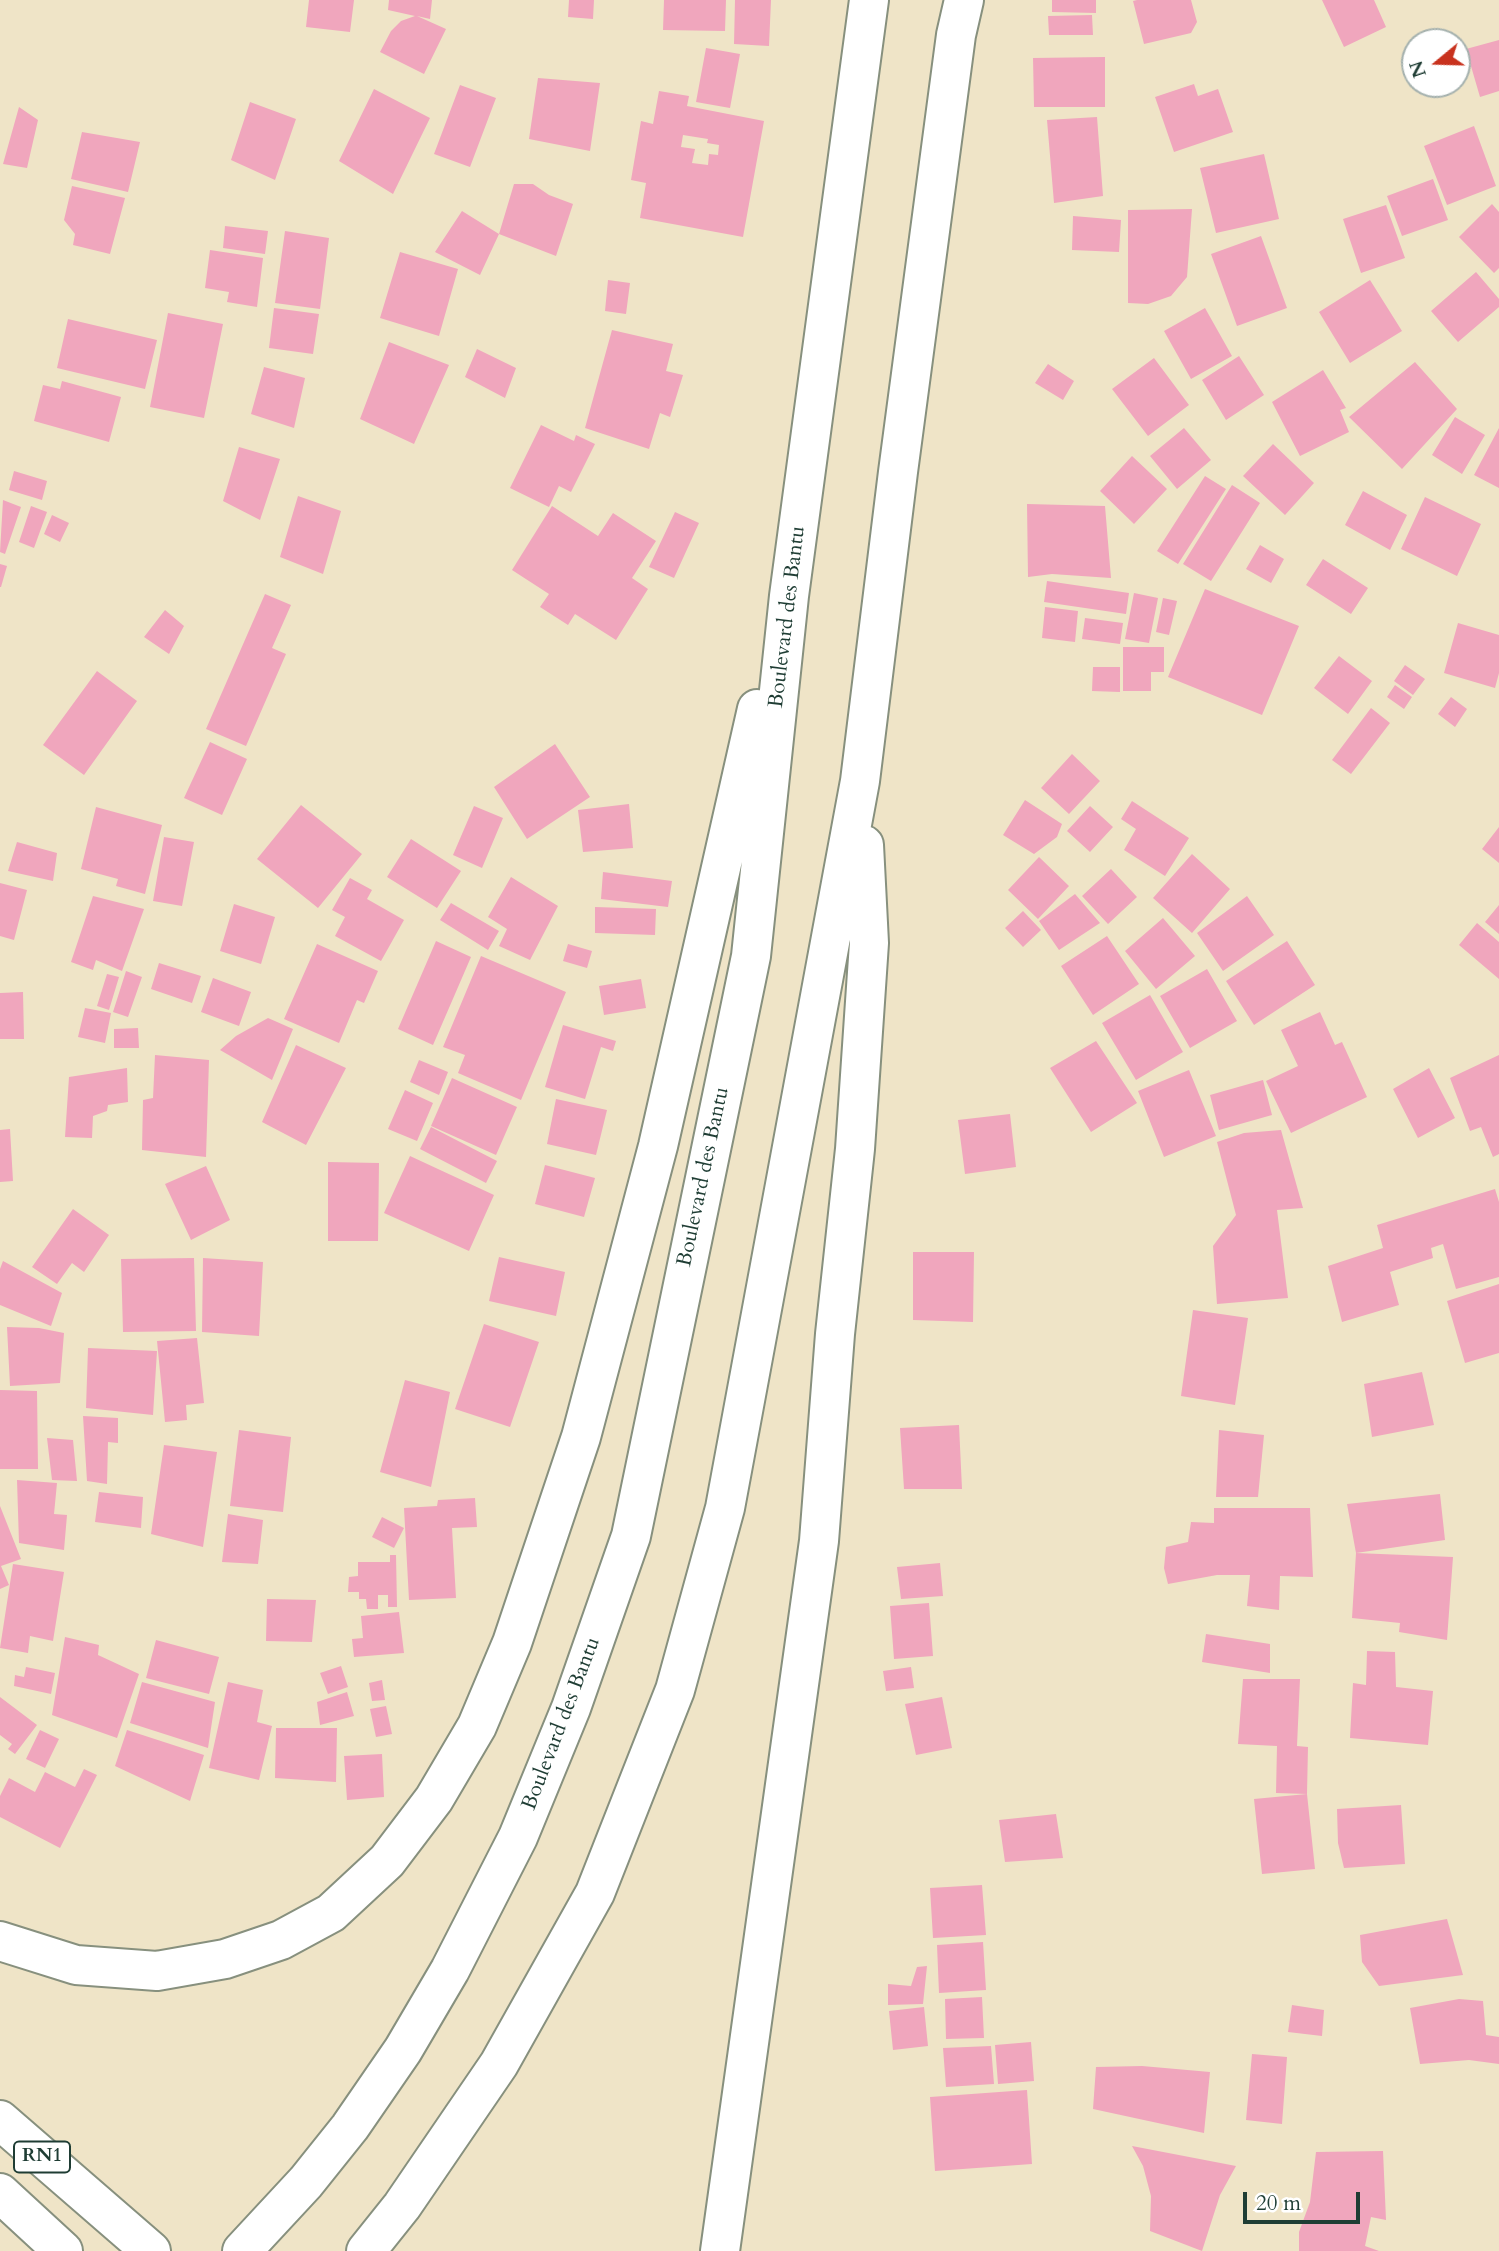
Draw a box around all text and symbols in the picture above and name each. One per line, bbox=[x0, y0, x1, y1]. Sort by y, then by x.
north arrow bbox=[1401, 28, 1471, 98]
text: N bbox=[1403, 57, 1433, 81]
street label: Boulevard des Bantu bbox=[764, 525, 812, 709]
street label: Boulevard des Bantu bbox=[673, 1085, 735, 1269]
street label: Boulevard des Bantu bbox=[517, 1634, 607, 1814]
road number: RN1 bbox=[14, 2142, 70, 2172]
scale bar bbox=[1247, 2178, 1364, 2222]
text: 20 m bbox=[1256, 2189, 1301, 2218]

